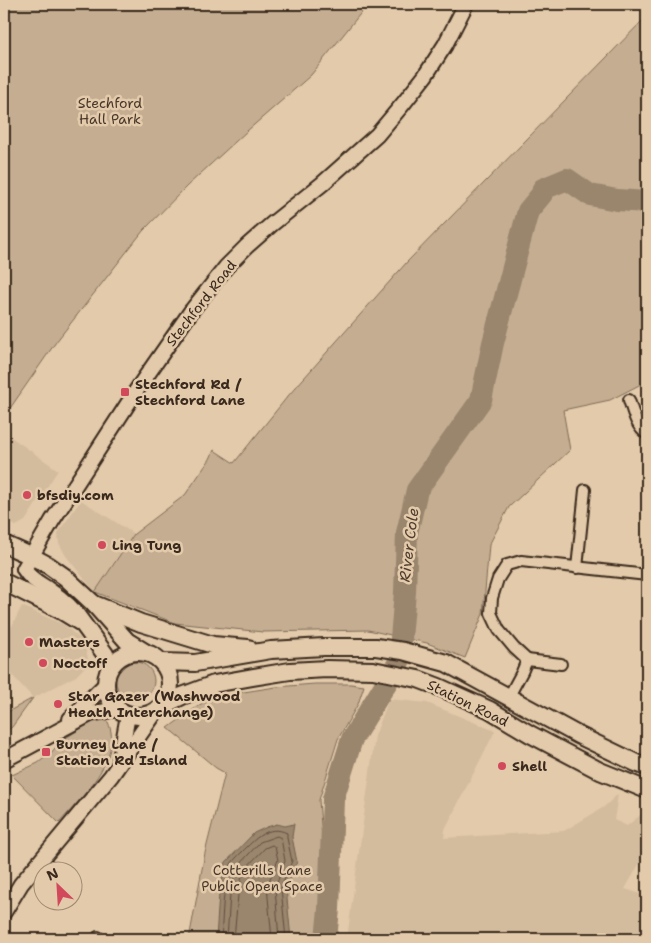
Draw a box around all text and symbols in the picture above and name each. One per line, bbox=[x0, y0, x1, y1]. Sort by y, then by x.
park label: Stechford Hall Park bbox=[78, 94, 142, 128]
street label: Stechford Road bbox=[162, 256, 240, 350]
place label: Stechford Rd / Stechford Lane bbox=[135, 375, 245, 409]
marker: Stechford Rd / Stechford Lane bbox=[119, 386, 131, 398]
place label: bfsdiy.com bbox=[37, 486, 114, 504]
marker: bfsdiy.com bbox=[21, 489, 33, 501]
water label: River Cole bbox=[395, 507, 423, 583]
place label: Ling Tung bbox=[112, 536, 181, 554]
marker: Ling Tung bbox=[96, 539, 108, 551]
place label: Masters bbox=[39, 633, 100, 651]
marker: Masters bbox=[23, 636, 35, 648]
place label: Noctoff bbox=[53, 654, 108, 672]
marker: Noctoff bbox=[37, 657, 49, 669]
street label: Station Road bbox=[424, 676, 512, 731]
place label: Star Gazer (Washwood Heath Interchange) bbox=[68, 687, 241, 721]
marker: Star Gazer (Washwood Heath Interchange) bbox=[52, 698, 64, 710]
place label: Burney Lane / Station Rd Island bbox=[56, 735, 188, 769]
marker: Burney Lane / Station Rd Island bbox=[40, 746, 52, 758]
place label: Shell bbox=[512, 757, 547, 775]
marker: Shell bbox=[496, 760, 508, 772]
north arrow bbox=[32, 860, 82, 910]
park label: Cotterills Lane Public Open Space bbox=[201, 861, 323, 895]
text: N bbox=[44, 864, 61, 885]

